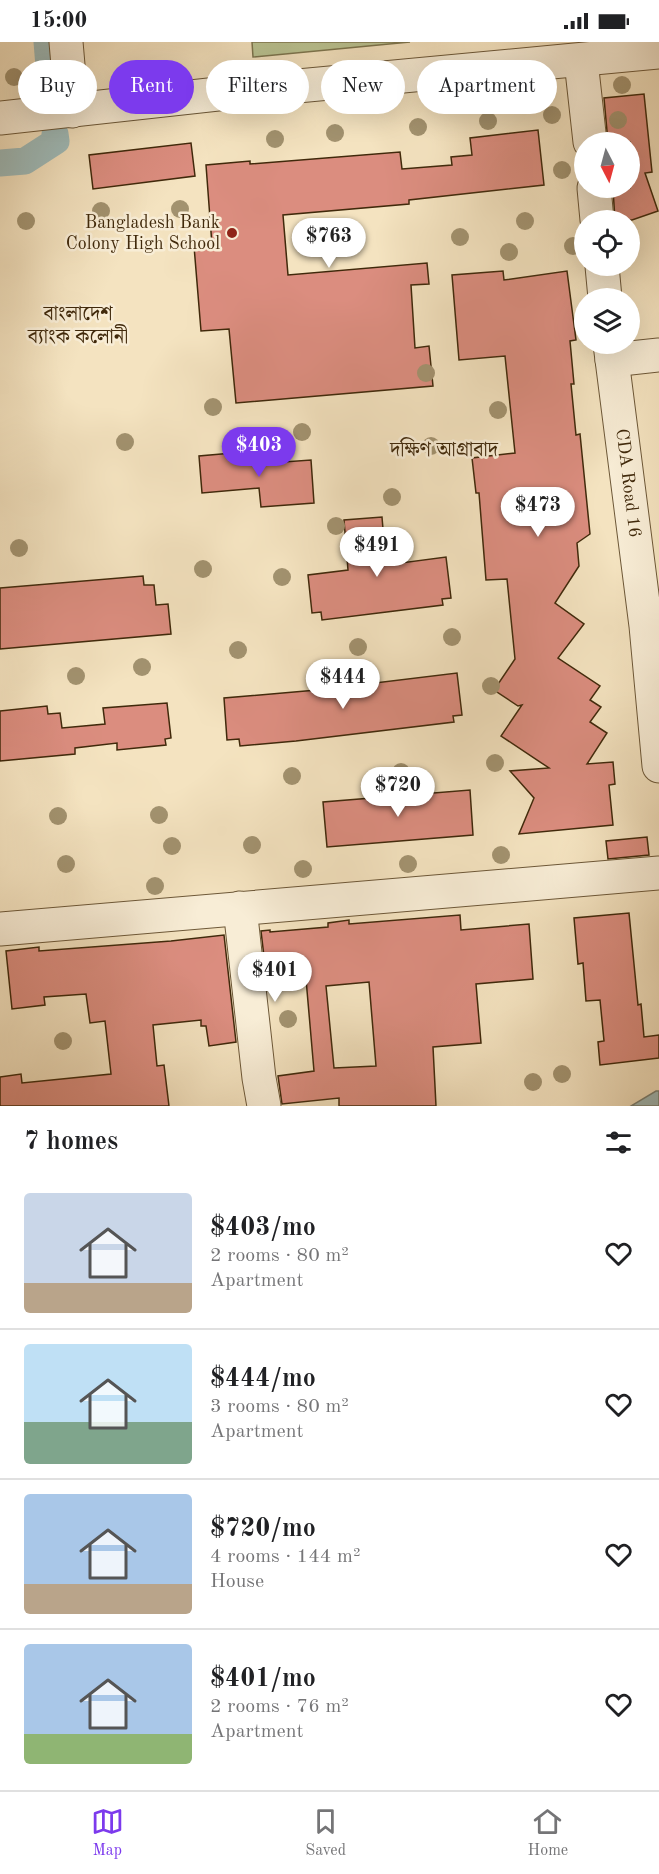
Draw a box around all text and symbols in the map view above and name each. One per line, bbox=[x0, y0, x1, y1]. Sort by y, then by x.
text: 15:00 bbox=[30, 10, 87, 32]
chip: Buy bbox=[18, 60, 97, 114]
chip: Rent bbox=[109, 60, 194, 114]
chip: Filters bbox=[206, 60, 309, 114]
chip: New bbox=[321, 60, 405, 114]
chip: Apartment bbox=[417, 60, 557, 114]
north arrow bbox=[574, 132, 640, 198]
map controls bbox=[574, 132, 640, 354]
button: locate bbox=[574, 210, 640, 276]
place label: Bangladesh Bank Colony High School bbox=[66, 214, 220, 253]
pin: $763 bbox=[293, 218, 365, 269]
marker: Bangladesh Bank Colony High School bbox=[225, 226, 239, 240]
text: $763 bbox=[306, 227, 352, 247]
button: layers bbox=[574, 288, 640, 354]
district label: বাংলাদেশ ব্যাংক কলোনী bbox=[27, 305, 128, 348]
pin: $403 bbox=[223, 427, 295, 478]
street label: CDA Road 16 bbox=[612, 427, 644, 539]
text: $403 bbox=[236, 436, 282, 456]
district label: দক্ষিণ আগ্রাবাদ bbox=[389, 437, 499, 461]
pin: $473 bbox=[502, 487, 574, 538]
text: $473 bbox=[515, 496, 561, 516]
pin: $491 bbox=[341, 527, 413, 578]
text: $491 bbox=[354, 536, 400, 556]
pin: $444 bbox=[307, 659, 379, 710]
text: $444 bbox=[320, 668, 366, 688]
pin: $720 bbox=[362, 767, 434, 818]
text: $720 bbox=[375, 776, 421, 796]
pin: $401 bbox=[239, 952, 311, 1003]
text: $401 bbox=[252, 961, 298, 981]
icon: filters bbox=[602, 1126, 635, 1159]
text: 7 homes bbox=[24, 1129, 118, 1155]
text: $403/mo bbox=[210, 1215, 316, 1241]
icon: home bbox=[72, 1217, 144, 1289]
icon: heart bbox=[602, 1237, 635, 1270]
text: 2 rooms · 80 m² bbox=[210, 1246, 349, 1266]
text: Apartment bbox=[210, 1271, 304, 1291]
text: $444/mo bbox=[210, 1366, 316, 1392]
icon: home bbox=[72, 1368, 144, 1440]
icon: heart bbox=[602, 1388, 635, 1421]
text: 3 rooms · 80 m² bbox=[210, 1397, 349, 1417]
text: Apartment bbox=[210, 1422, 304, 1442]
text: $720/mo bbox=[210, 1516, 316, 1542]
icon: home bbox=[72, 1518, 144, 1590]
icon: heart bbox=[602, 1538, 635, 1571]
text: 4 rooms · 144 m² bbox=[210, 1547, 360, 1567]
text: House bbox=[210, 1572, 264, 1592]
text: $401/mo bbox=[210, 1666, 316, 1692]
icon: home bbox=[72, 1668, 144, 1740]
icon: heart bbox=[602, 1688, 635, 1721]
text: 2 rooms · 76 m² bbox=[210, 1697, 349, 1717]
text: Apartment bbox=[210, 1722, 304, 1742]
tab: Map bbox=[91, 1805, 124, 1861]
tab: Saved bbox=[305, 1805, 346, 1861]
tab: Home bbox=[528, 1805, 568, 1861]

